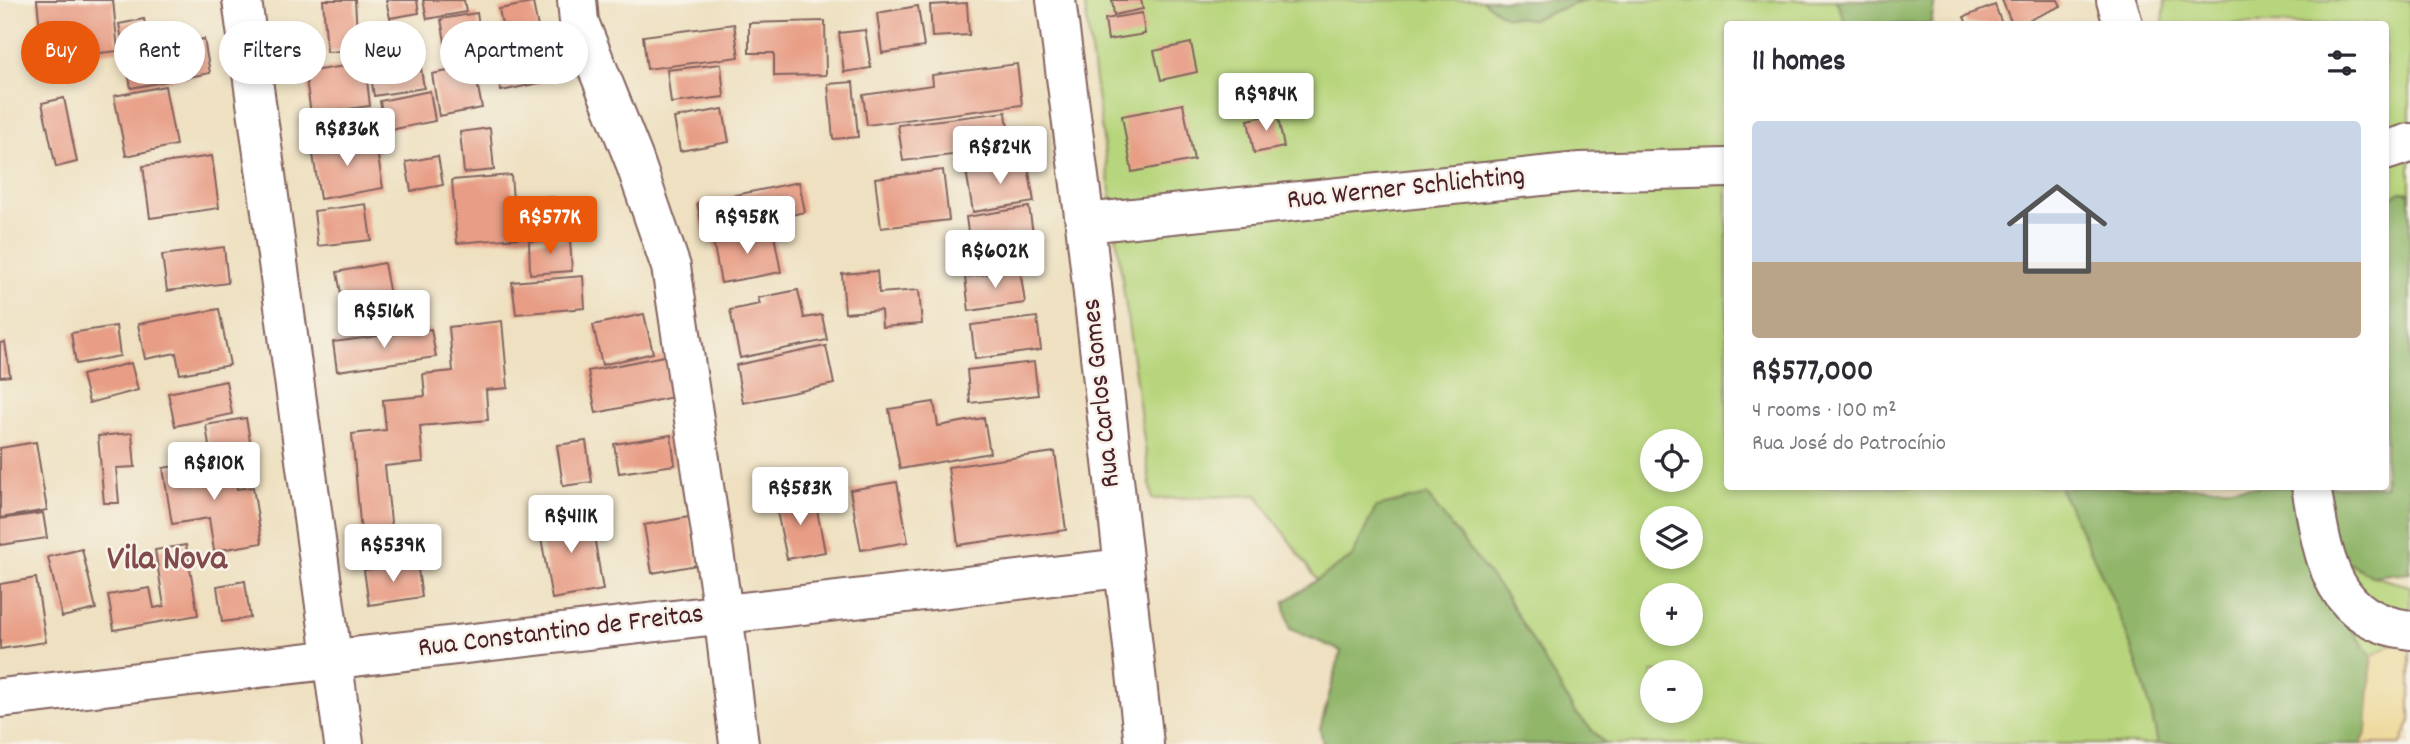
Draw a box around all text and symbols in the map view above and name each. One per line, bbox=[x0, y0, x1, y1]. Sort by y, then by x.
chip: Buy bbox=[21, 21, 100, 84]
chip: Rent bbox=[114, 21, 205, 84]
chip: Filters bbox=[219, 21, 326, 84]
chip: New bbox=[340, 21, 426, 84]
chip: Apartment bbox=[440, 21, 588, 84]
text: 11 homes bbox=[1752, 42, 1846, 85]
icon: filters bbox=[2323, 44, 2361, 82]
pin: R$984K bbox=[1209, 74, 1323, 133]
text: R$984K bbox=[1235, 79, 1297, 112]
pin: R$836K bbox=[290, 108, 404, 168]
text: R$836K bbox=[315, 114, 379, 147]
pin: R$824K bbox=[943, 127, 1057, 186]
text: R$824K bbox=[969, 132, 1031, 165]
street label: Rua Werner Schlichting bbox=[1285, 158, 1527, 222]
icon: home bbox=[1994, 166, 2120, 292]
pin: R$577K bbox=[493, 196, 607, 256]
pin: R$958K bbox=[690, 196, 804, 256]
text: R$577K bbox=[519, 202, 581, 235]
text: R$958K bbox=[715, 202, 779, 235]
pin: R$602K bbox=[938, 230, 1052, 290]
text: R$602K bbox=[961, 236, 1029, 269]
pin: R$516K bbox=[327, 290, 441, 350]
text: R$516K bbox=[354, 296, 414, 329]
street label: Rua Carlos Gomes bbox=[1073, 296, 1133, 490]
text: R$577,000 bbox=[1752, 352, 1873, 395]
text: 4 rooms · 100 m² bbox=[1752, 395, 1897, 428]
text: Rua José do Patrocínio bbox=[1752, 428, 1946, 461]
map controls bbox=[1640, 429, 1703, 723]
button: locate bbox=[1640, 429, 1703, 492]
pin: R$810K bbox=[157, 442, 271, 502]
text: R$810K bbox=[184, 448, 244, 481]
pin: R$583K bbox=[743, 468, 857, 527]
text: R$583K bbox=[768, 473, 832, 506]
pin: R$411K bbox=[514, 496, 628, 555]
text: R$411K bbox=[544, 501, 598, 534]
button: layers bbox=[1640, 506, 1703, 569]
pin: R$539K bbox=[336, 524, 450, 584]
text: R$539K bbox=[361, 530, 425, 563]
district label: Vila Nova bbox=[107, 536, 229, 586]
button: + bbox=[1640, 583, 1703, 646]
street label: Rua Constantino de Freitas bbox=[416, 596, 706, 670]
button: − bbox=[1640, 660, 1703, 723]

